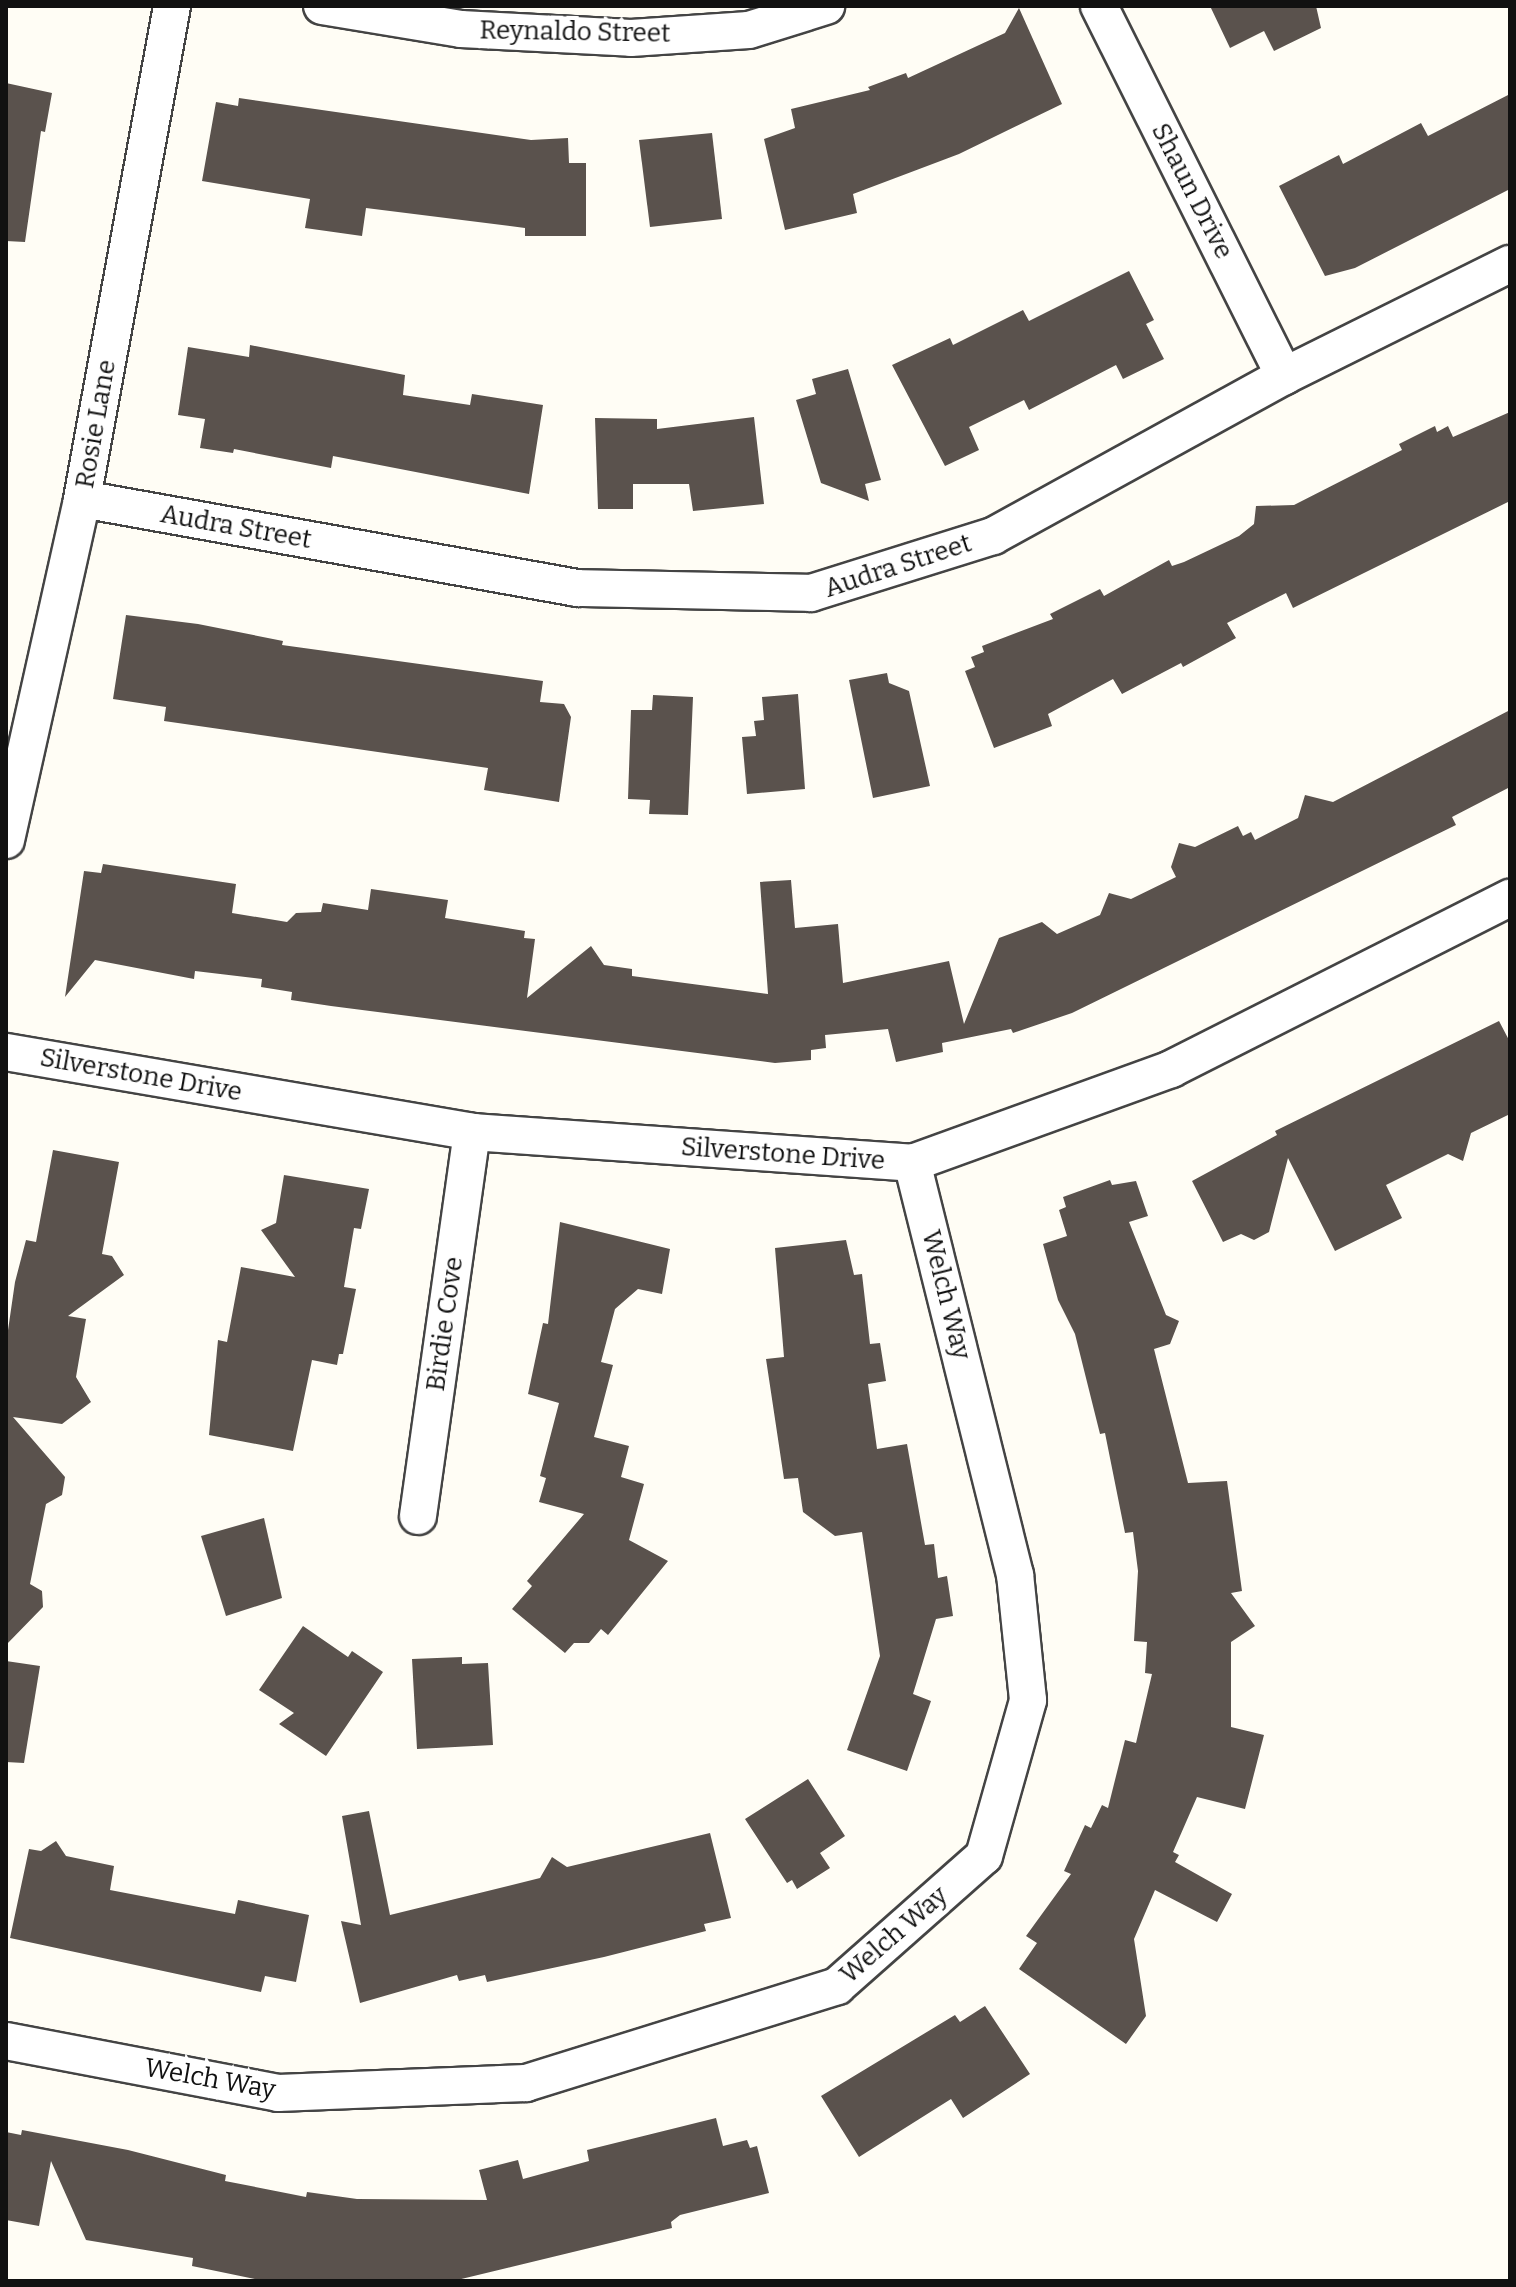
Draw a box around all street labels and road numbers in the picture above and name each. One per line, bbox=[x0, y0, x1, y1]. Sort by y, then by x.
street label: Reynaldo Street bbox=[479, 15, 671, 49]
street label: Shaun Drive bbox=[1145, 118, 1239, 264]
street label: Rosie Lane bbox=[69, 357, 123, 491]
street label: Audra Street bbox=[158, 498, 314, 556]
street label: Audra Street bbox=[821, 528, 975, 604]
street label: Silverstone Drive bbox=[38, 1042, 244, 1108]
street label: Silverstone Drive bbox=[680, 1131, 886, 1177]
street label: Welch Way bbox=[915, 1227, 977, 1363]
street label: Birdie Cove bbox=[420, 1255, 470, 1393]
street label: Welch Way bbox=[834, 1880, 954, 1990]
street label: Welch Way bbox=[142, 2052, 278, 2106]

